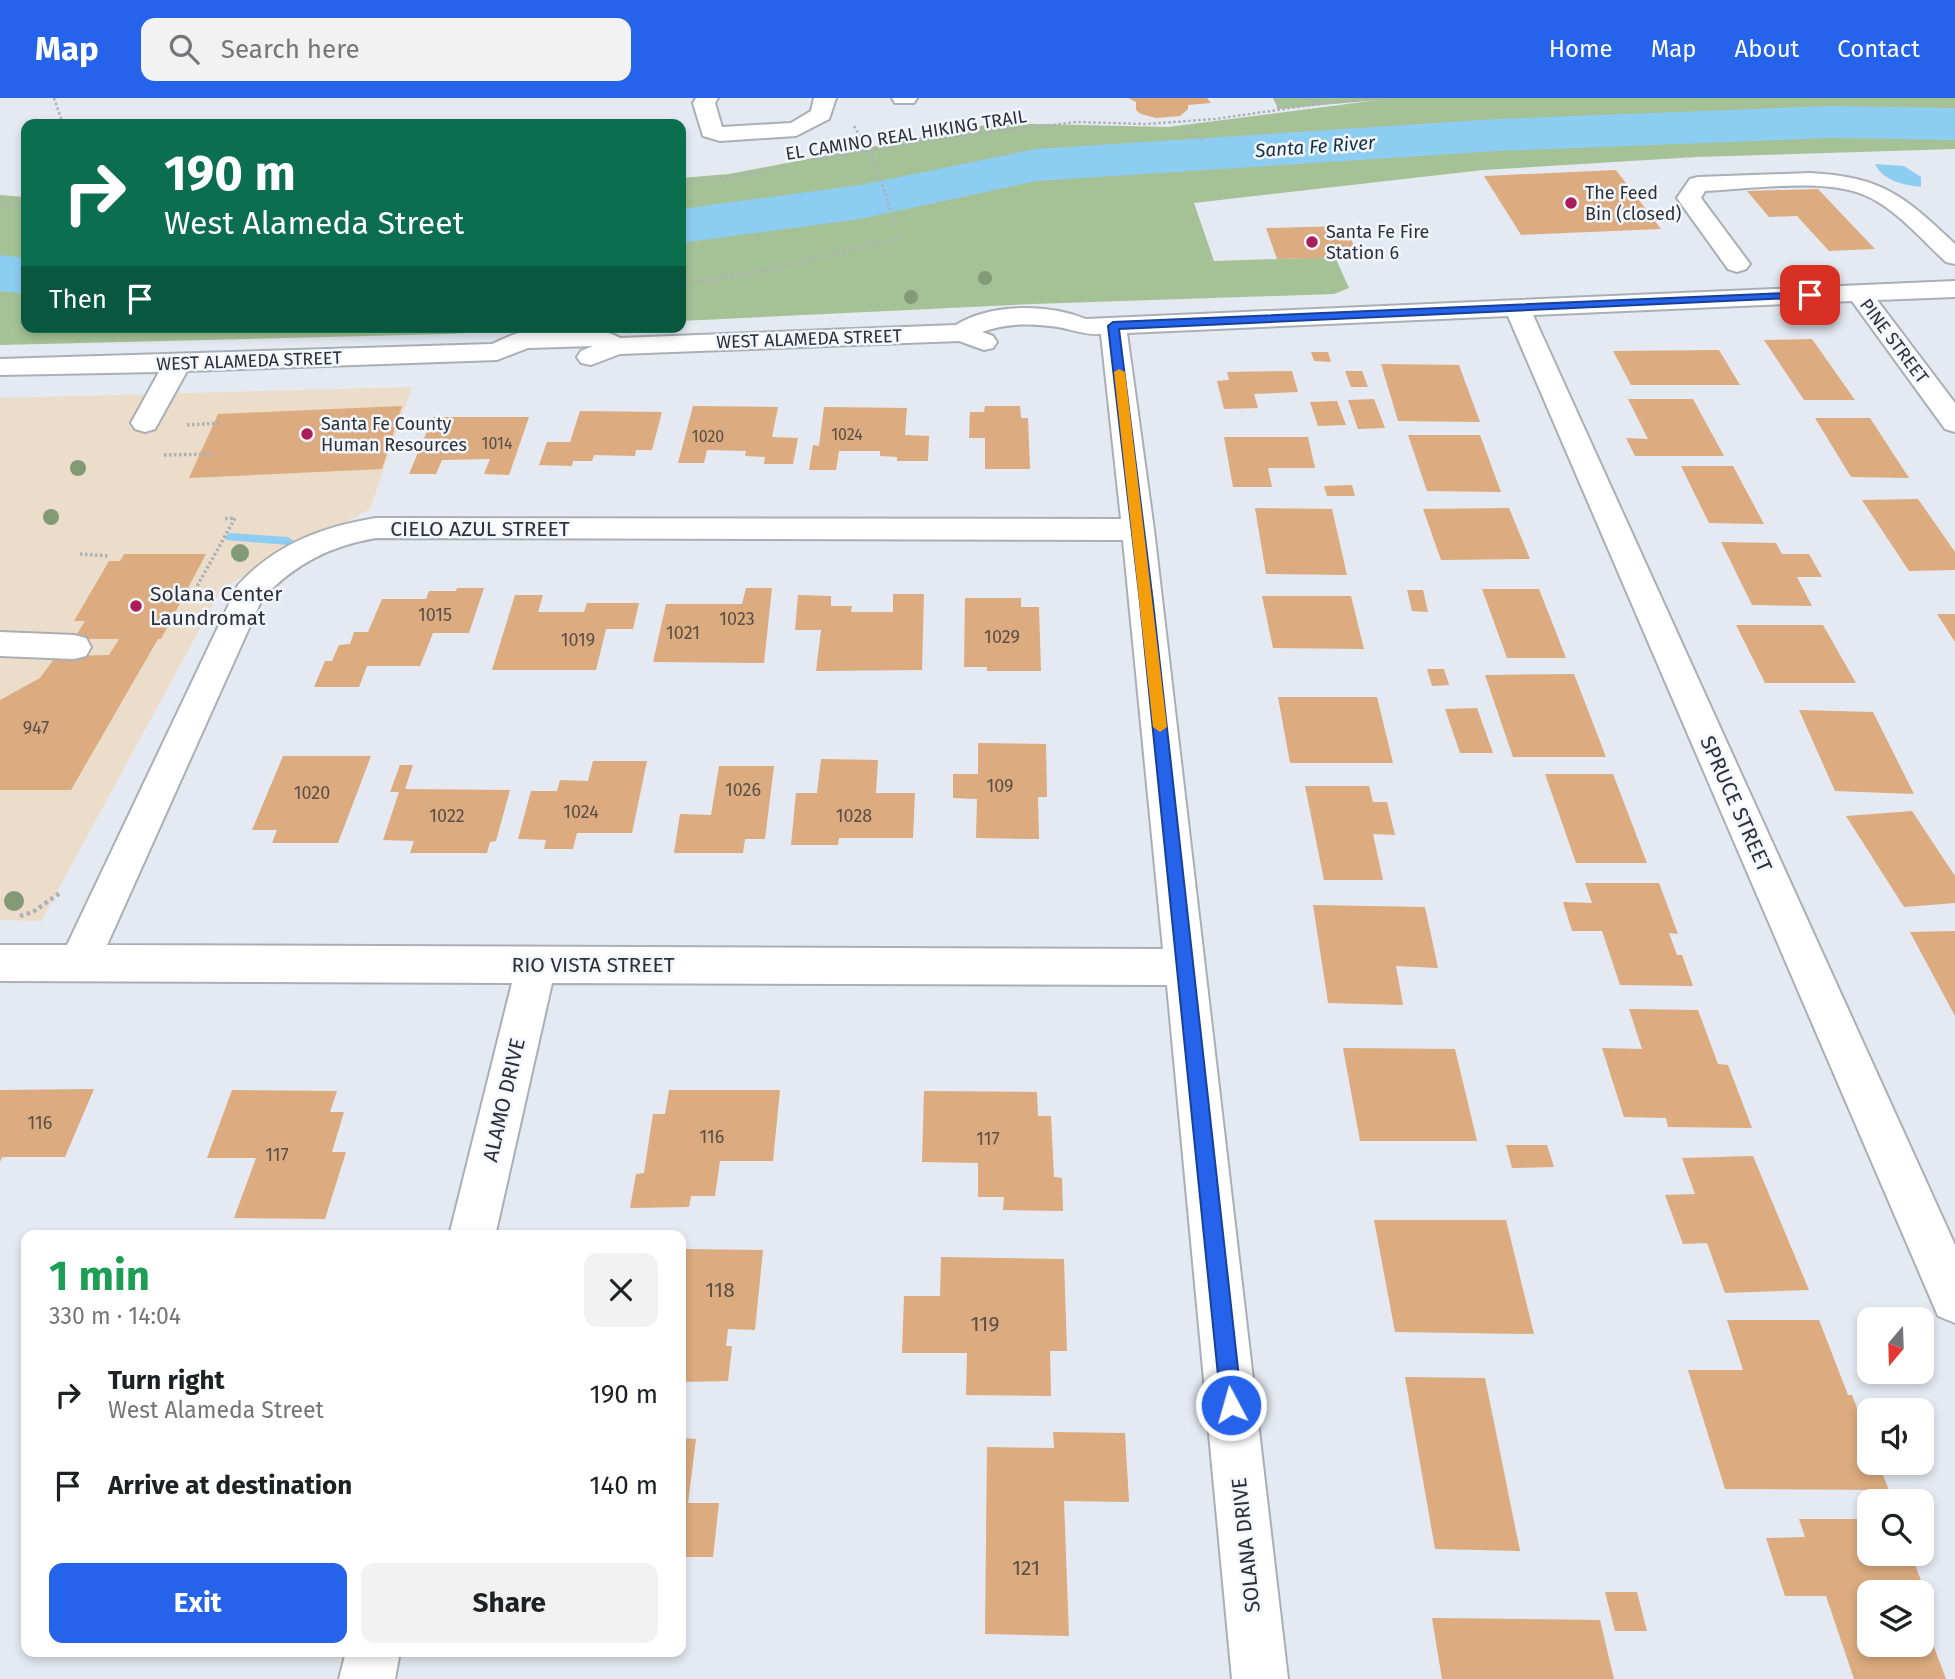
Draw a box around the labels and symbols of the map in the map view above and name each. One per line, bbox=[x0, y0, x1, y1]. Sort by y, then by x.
street label: EL CAMINO REAL HIKING TRAIL bbox=[784, 105, 1028, 165]
water label: Santa Fe River bbox=[1253, 131, 1377, 162]
place label: The Feed Bin (closed) bbox=[1585, 182, 1681, 225]
marker: The Feed Bin (closed) bbox=[1563, 195, 1579, 211]
place label: Santa Fe Fire Station 6 bbox=[1326, 221, 1429, 264]
marker: Santa Fe Fire Station 6 bbox=[1304, 234, 1320, 250]
pin bbox=[1780, 265, 1840, 325]
street label: PINE STREET bbox=[1855, 294, 1933, 388]
street label: WEST ALAMEDA STREET bbox=[716, 325, 903, 353]
street label: WEST ALAMEDA STREET bbox=[156, 347, 343, 375]
place label: Santa Fe County Human Resources bbox=[321, 413, 467, 456]
house number: 1024 bbox=[831, 425, 863, 444]
marker: Santa Fe County Human Resources bbox=[299, 426, 315, 442]
house number: 1020 bbox=[692, 427, 724, 446]
house number: 1014 bbox=[482, 434, 513, 453]
street label: CIELO AZUL STREET bbox=[390, 516, 570, 542]
place label: Solana Center Laundromat bbox=[150, 581, 282, 631]
marker: Solana Center Laundromat bbox=[128, 598, 144, 614]
house number: 1015 bbox=[418, 604, 452, 626]
house number: 1023 bbox=[719, 608, 755, 630]
house number: 1021 bbox=[666, 622, 700, 644]
house number: 1029 bbox=[984, 626, 1020, 648]
house number: 1019 bbox=[561, 629, 595, 651]
house number: 947 bbox=[23, 717, 49, 739]
street label: SPRUCE STREET bbox=[1694, 732, 1778, 876]
house number: 109 bbox=[986, 775, 1014, 797]
house number: 1026 bbox=[725, 779, 761, 801]
house number: 1020 bbox=[294, 782, 330, 804]
house number: 1024 bbox=[563, 801, 599, 823]
house number: 1022 bbox=[429, 805, 465, 827]
house number: 1028 bbox=[836, 805, 872, 827]
street label: RIO VISTA STREET bbox=[511, 952, 675, 978]
street label: ALAMO DRIVE bbox=[477, 1036, 531, 1164]
house number: 116 bbox=[28, 1112, 52, 1134]
house number: 116 bbox=[700, 1126, 724, 1148]
house number: 117 bbox=[976, 1128, 1000, 1150]
house number: 117 bbox=[265, 1144, 289, 1166]
house number: 118 bbox=[705, 1277, 735, 1303]
north arrow bbox=[1857, 1307, 1934, 1384]
house number: 119 bbox=[971, 1311, 999, 1337]
position arrow bbox=[1194, 1368, 1268, 1442]
street label: SOLANA DRIVE bbox=[1226, 1476, 1266, 1614]
house number: 121 bbox=[1012, 1555, 1040, 1581]

